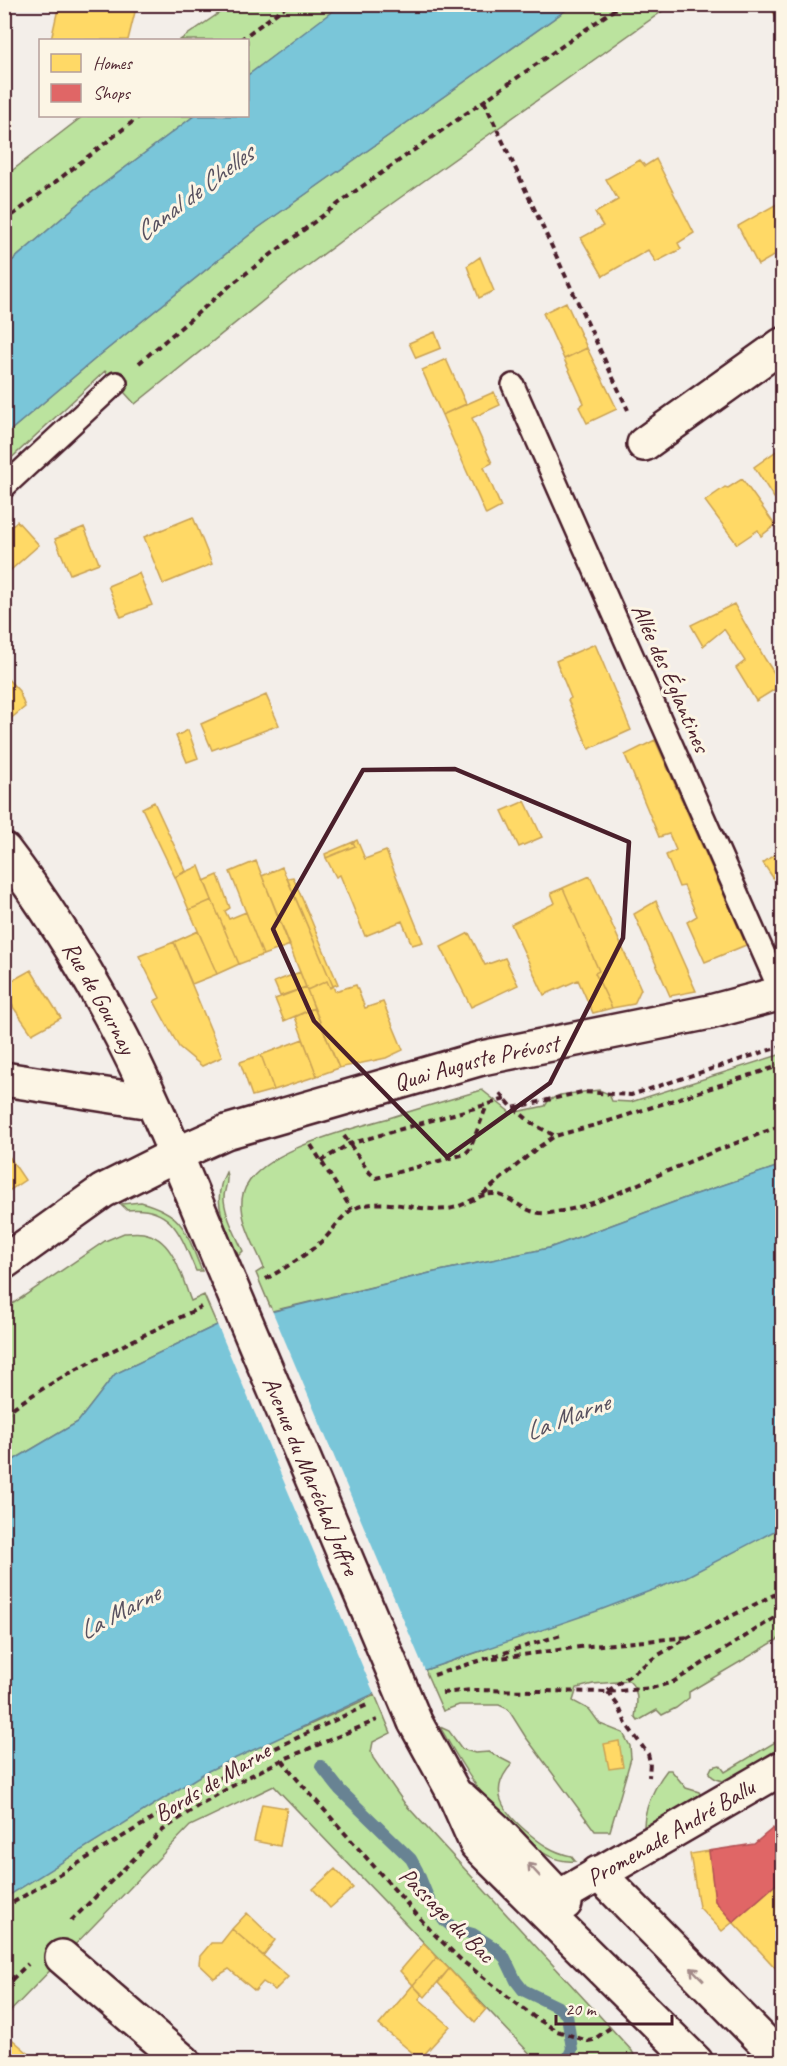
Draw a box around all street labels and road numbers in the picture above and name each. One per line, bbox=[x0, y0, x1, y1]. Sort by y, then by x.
street label: Allée des Églantines bbox=[625, 599, 718, 758]
street label: Rue de Gournay bbox=[56, 936, 143, 1060]
street label: Quai Auguste Prévost bbox=[390, 1027, 564, 1098]
street label: Avenue du Maréchal Joffre bbox=[256, 1372, 367, 1581]
street label: Bords de Marne bbox=[148, 1734, 278, 1828]
street label: Promenade André Ballu bbox=[581, 1771, 762, 1893]
street label: Passage du Bac bbox=[393, 1861, 502, 1970]

